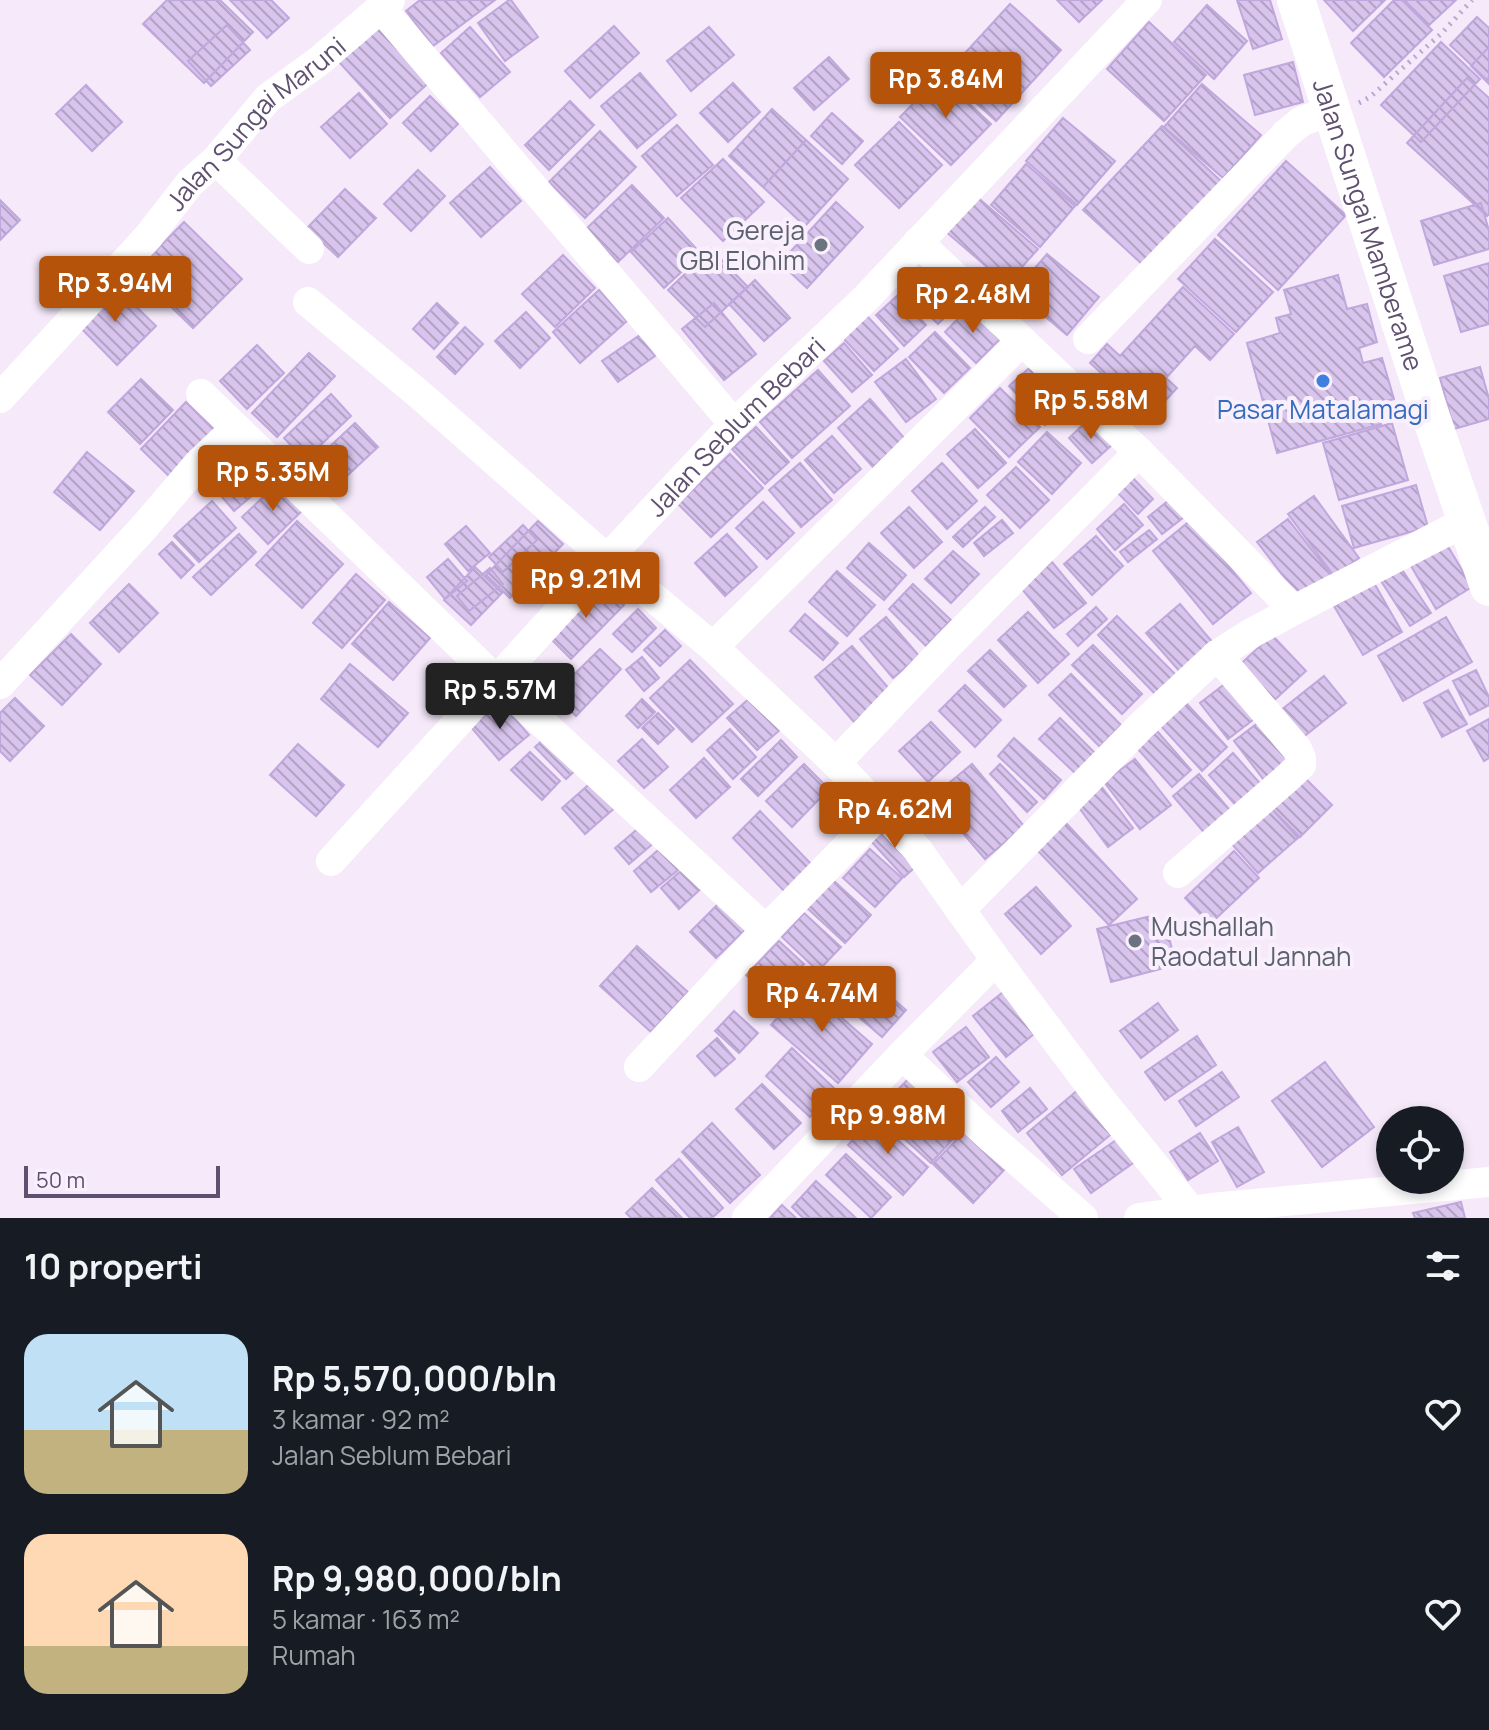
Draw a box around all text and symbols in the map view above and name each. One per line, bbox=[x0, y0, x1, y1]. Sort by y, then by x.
street label: Jalan Sungai Maruni bbox=[157, 28, 353, 218]
pin: Rp 3.84M bbox=[863, 52, 1029, 120]
text: Rp 3.84M bbox=[888, 60, 1004, 96]
street label: Jalan Sungai Mamberame bbox=[1305, 74, 1433, 375]
place label: Gereja GBI Elohim bbox=[680, 212, 805, 278]
marker: Gereja GBI Elohim bbox=[812, 236, 830, 254]
pin: Rp 3.94M bbox=[32, 256, 198, 324]
text: Rp 3.94M bbox=[57, 264, 173, 300]
pin: Rp 2.48M bbox=[890, 267, 1056, 335]
text: Rp 2.48M bbox=[915, 275, 1031, 311]
street label: Jalan Seblum Bebari bbox=[638, 329, 833, 524]
marker: Pasar Matalamagi bbox=[1314, 372, 1332, 390]
pin: Rp 5.58M bbox=[1008, 373, 1174, 441]
text: Rp 5.58M bbox=[1034, 381, 1148, 417]
place label: Pasar Matalamagi bbox=[1217, 391, 1429, 427]
pin: Rp 5.35M bbox=[190, 445, 356, 513]
text: Rp 5.35M bbox=[216, 453, 330, 489]
pin: Rp 9.21M bbox=[503, 552, 669, 620]
text: Rp 9.21M bbox=[530, 560, 642, 596]
pin: Rp 5.57M bbox=[417, 663, 583, 731]
text: Rp 5.57M bbox=[444, 671, 556, 707]
pin: Rp 4.62M bbox=[812, 782, 978, 850]
text: Rp 4.62M bbox=[837, 790, 953, 826]
place label: Mushallah Raodatul Jannah bbox=[1151, 908, 1351, 974]
marker: Mushallah Raodatul Jannah bbox=[1126, 932, 1144, 950]
pin: Rp 4.74M bbox=[739, 966, 905, 1034]
text: Rp 4.74M bbox=[766, 974, 878, 1010]
pin: Rp 9.98M bbox=[805, 1088, 971, 1156]
text: Rp 9.98M bbox=[830, 1096, 946, 1132]
map controls bbox=[1376, 1106, 1464, 1194]
button: locate bbox=[1376, 1106, 1464, 1194]
scale bar bbox=[24, 1162, 220, 1198]
text: 50 m bbox=[36, 1165, 85, 1195]
text: 10 properti bbox=[24, 1243, 202, 1289]
icon: filters bbox=[1421, 1244, 1465, 1288]
text: Rp 5,570,000/bln bbox=[272, 1355, 557, 1401]
icon: home bbox=[88, 1366, 184, 1462]
icon: heart bbox=[1421, 1392, 1465, 1436]
text: 3 kamar · 92 m² bbox=[272, 1401, 450, 1437]
text: Jalan Seblum Bebari bbox=[272, 1437, 511, 1473]
text: Rp 9,980,000/bln bbox=[272, 1555, 562, 1601]
icon: home bbox=[88, 1566, 184, 1662]
icon: heart bbox=[1421, 1592, 1465, 1636]
text: 5 kamar · 163 m² bbox=[272, 1601, 460, 1637]
text: Rumah bbox=[272, 1637, 356, 1673]

